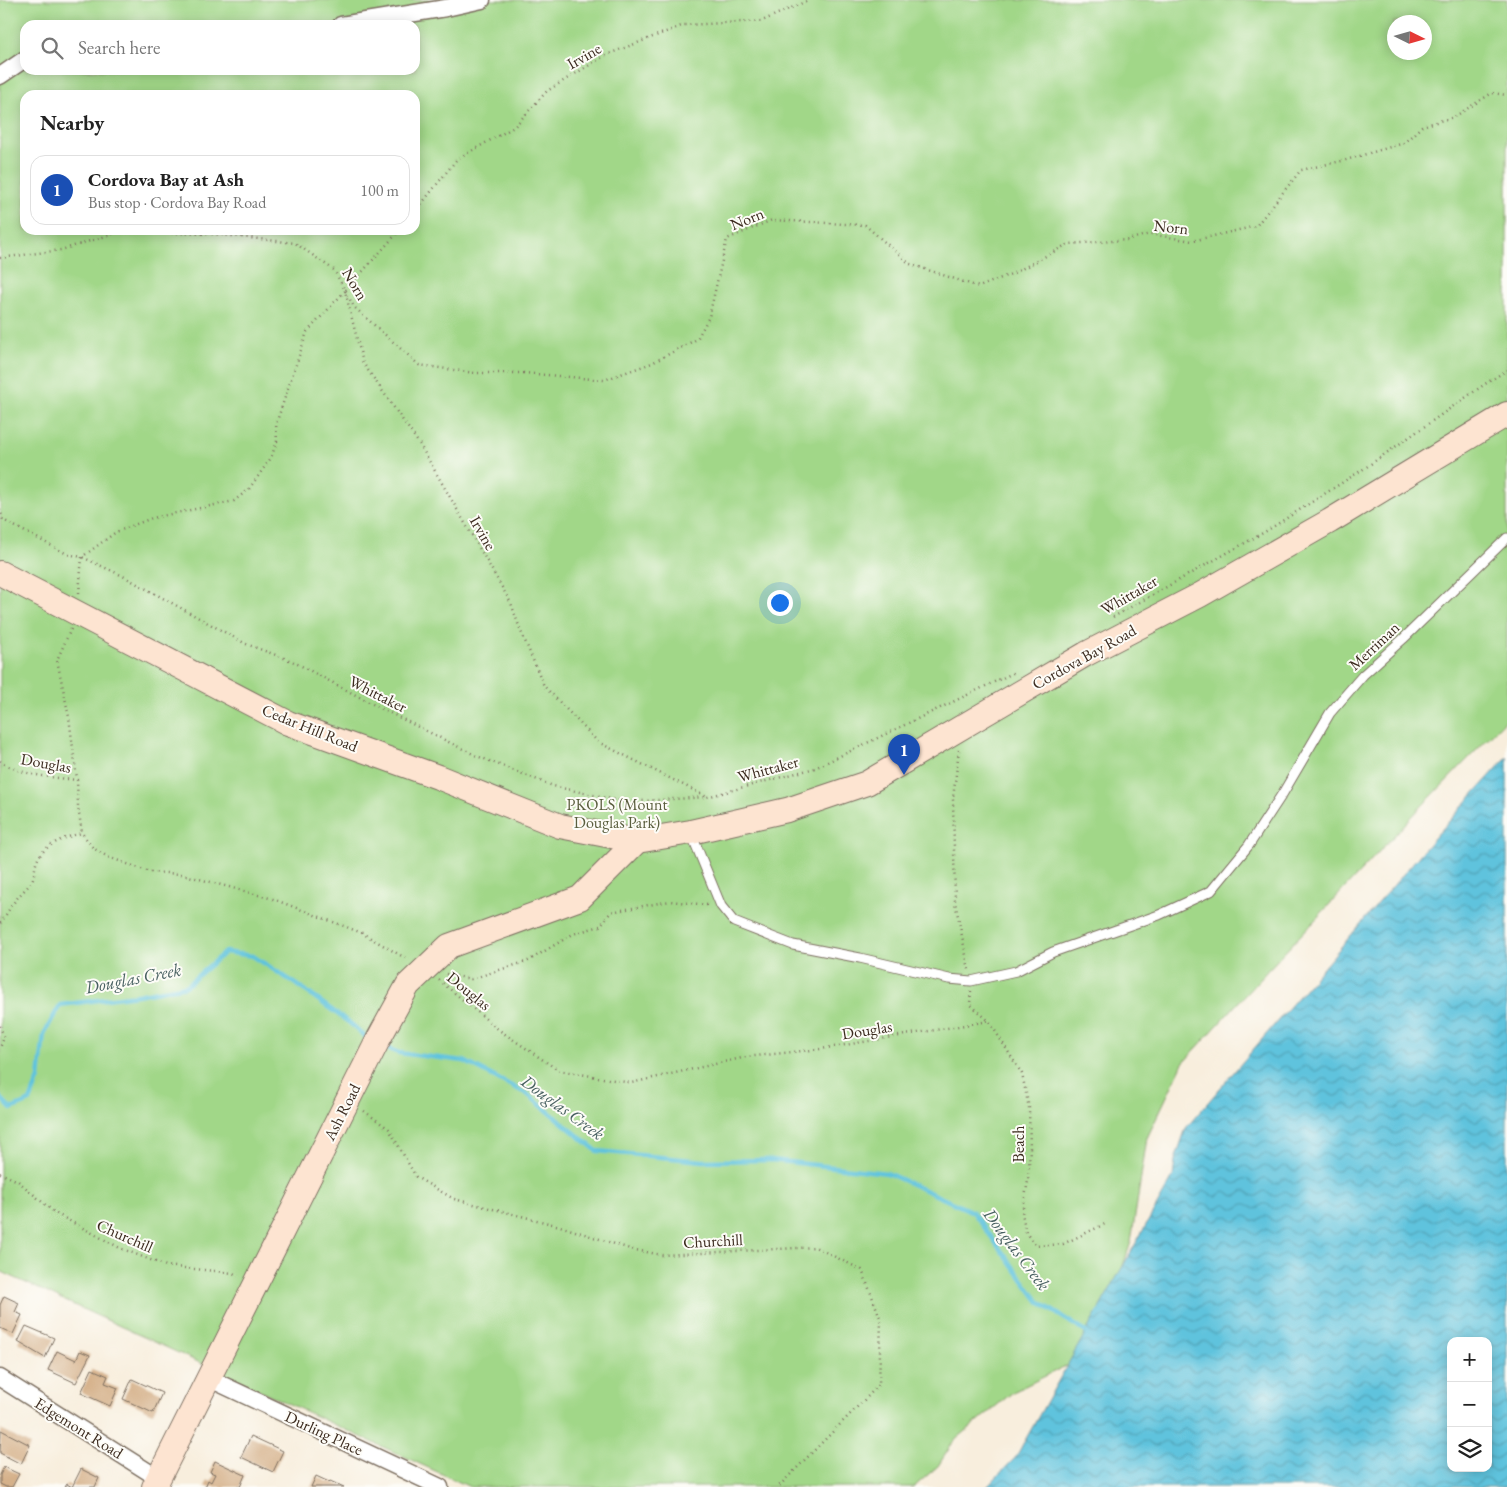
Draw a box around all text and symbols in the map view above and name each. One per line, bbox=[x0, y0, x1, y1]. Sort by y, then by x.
north arrow bbox=[1387, 15, 1432, 60]
search box bbox=[20, 20, 420, 75]
icon: search bbox=[38, 34, 66, 62]
text: Search here bbox=[78, 35, 160, 60]
street label: Irvine bbox=[563, 38, 605, 74]
text: Nearby bbox=[40, 109, 104, 136]
text: Cordova Bay at Ash bbox=[88, 167, 244, 192]
text: 1 bbox=[53, 180, 61, 201]
text: 100 m bbox=[360, 180, 399, 201]
text: Bus stop · Cordova Bay Road bbox=[88, 192, 266, 213]
street label: Norn bbox=[727, 203, 767, 235]
street label: Norn bbox=[1153, 215, 1190, 239]
street label: Norn bbox=[337, 264, 373, 305]
street label: Irvine bbox=[465, 512, 501, 554]
street label: Whittaker bbox=[1097, 570, 1162, 620]
your location bbox=[767, 590, 793, 616]
street label: Merriman bbox=[1344, 617, 1404, 675]
street label: Cordova Bay Road bbox=[1028, 619, 1141, 694]
street label: Whittaker bbox=[345, 670, 411, 718]
street label: Cedar Hill Road bbox=[259, 699, 362, 757]
pin: 1 bbox=[888, 734, 920, 775]
street label: Douglas bbox=[19, 748, 73, 778]
street label: Whittaker bbox=[735, 751, 801, 787]
park label: PKOLS (Mount Douglas Park) bbox=[567, 794, 667, 833]
water label: Douglas Creek bbox=[82, 957, 183, 1000]
street label: Douglas bbox=[443, 967, 495, 1015]
street label: Douglas bbox=[840, 1016, 894, 1044]
water label: Douglas Creek bbox=[515, 1069, 609, 1146]
street label: Ash Road bbox=[318, 1079, 366, 1145]
street label: Beach bbox=[1008, 1126, 1029, 1162]
water label: Douglas Creek bbox=[977, 1202, 1055, 1295]
street label: Churchill bbox=[93, 1214, 157, 1258]
street label: Churchill bbox=[683, 1229, 744, 1253]
map controls bbox=[1447, 1337, 1492, 1472]
button: + bbox=[1447, 1337, 1492, 1382]
button: − bbox=[1447, 1382, 1492, 1427]
street label: Edgemont Road bbox=[31, 1392, 128, 1464]
street label: Durling Place bbox=[282, 1406, 366, 1460]
button: layers bbox=[1447, 1427, 1492, 1472]

